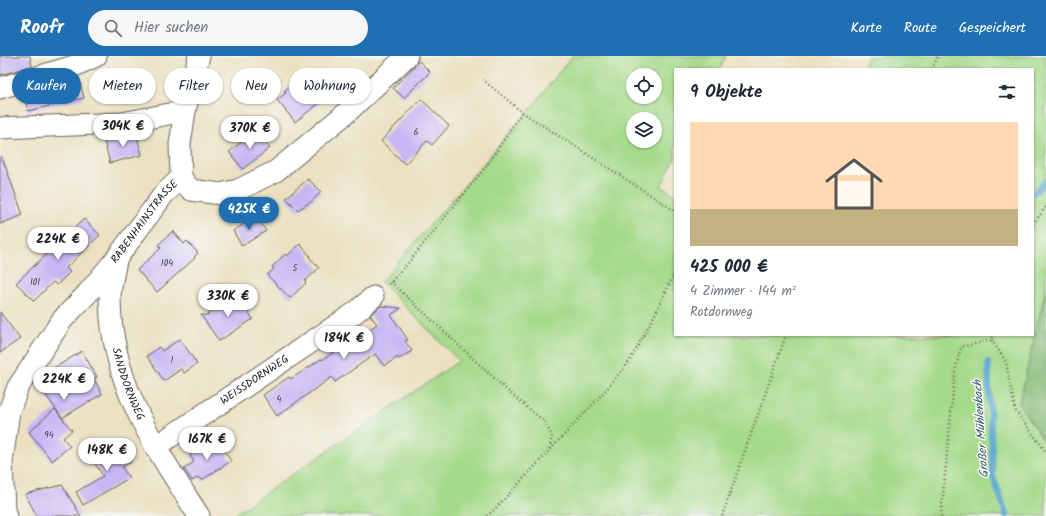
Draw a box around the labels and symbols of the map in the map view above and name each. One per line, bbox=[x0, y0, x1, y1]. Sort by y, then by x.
pin: 304K € bbox=[90, 114, 156, 148]
pin: 370K € bbox=[217, 116, 283, 150]
house number: 6 bbox=[413, 125, 419, 140]
street label: RABENHAINSTRASSE bbox=[106, 175, 183, 268]
pin: 425K € bbox=[216, 197, 282, 231]
pin: 224K € bbox=[25, 227, 91, 261]
house number: 104 bbox=[161, 256, 173, 271]
house number: 5 bbox=[293, 261, 299, 276]
house number: 101 bbox=[30, 275, 40, 290]
pin: 330K € bbox=[195, 284, 261, 318]
pin: 184K € bbox=[311, 326, 377, 360]
street label: SANDDORNWEG bbox=[107, 346, 149, 424]
street label: WEISSDORNWEG bbox=[217, 350, 293, 410]
house number: 1 bbox=[171, 353, 174, 368]
pin: 224K € bbox=[31, 367, 97, 401]
water label: Großer Mühlenbach bbox=[968, 378, 994, 479]
house number: 4 bbox=[277, 392, 282, 407]
pin: 167K € bbox=[174, 427, 240, 461]
house number: 94 bbox=[44, 428, 54, 443]
pin: 148K € bbox=[74, 438, 140, 472]

